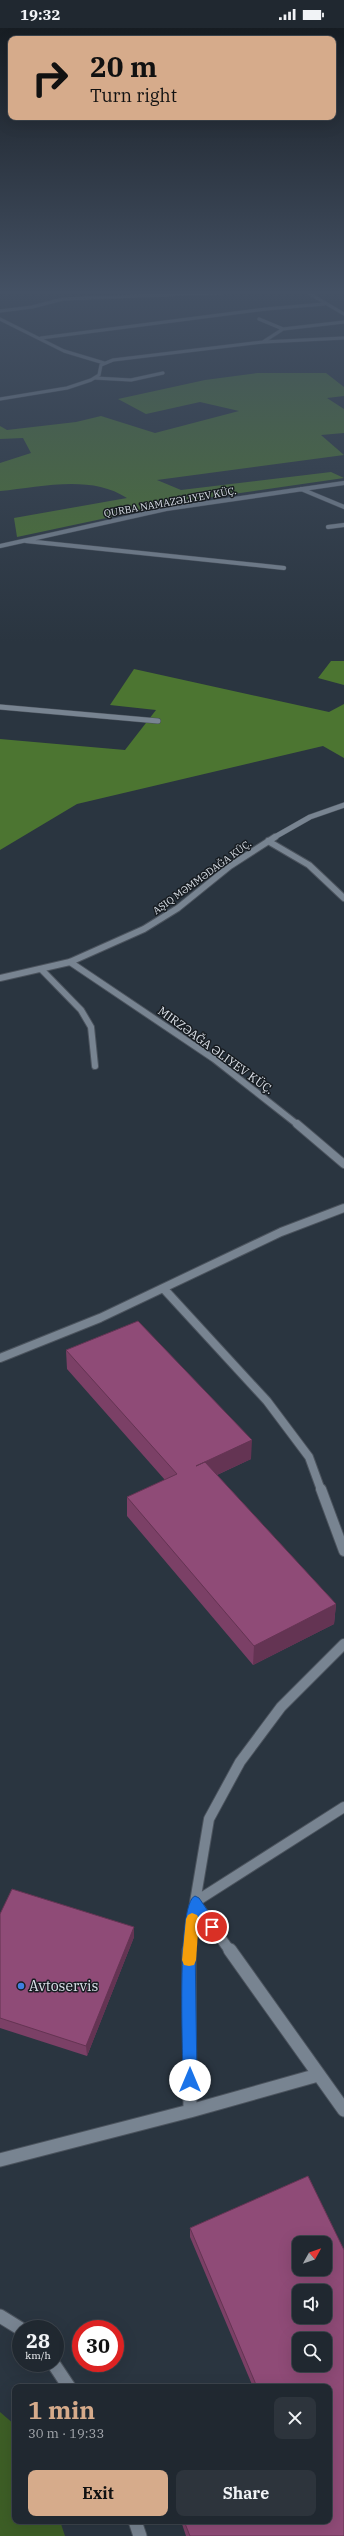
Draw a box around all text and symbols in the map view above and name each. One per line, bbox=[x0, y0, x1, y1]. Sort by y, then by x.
text: 19:32 bbox=[20, 5, 61, 24]
text: 20 m bbox=[90, 48, 157, 85]
icon: right bbox=[24, 52, 76, 104]
text: Turn right bbox=[90, 84, 177, 107]
street label: QURBA NAMAZƏLIYEV KÜÇ. bbox=[103, 484, 237, 520]
street label: AŞIQ MƏMMƏDAĞA KÜÇ. bbox=[150, 837, 254, 917]
street label: MIRZƏAĞA ƏLIYEV KÜÇ. bbox=[155, 1003, 277, 1097]
pin bbox=[195, 1910, 229, 1944]
icon: arrive bbox=[201, 1916, 223, 1938]
place label: Avtoservis bbox=[29, 1977, 98, 1995]
marker: Avtoservis bbox=[16, 1981, 26, 1991]
position arrow bbox=[169, 2059, 211, 2101]
north arrow bbox=[292, 2236, 332, 2276]
map controls bbox=[292, 2236, 332, 2372]
button: sound bbox=[292, 2284, 332, 2324]
speed limit sign: 30 bbox=[72, 2320, 124, 2372]
text: 28 bbox=[26, 2327, 50, 2354]
button: search bbox=[292, 2332, 332, 2372]
text: km/h bbox=[25, 2349, 51, 2362]
text: 1 min bbox=[28, 2394, 95, 2426]
button: close bbox=[274, 2397, 316, 2439]
text: 30 m · 19:33 bbox=[28, 2425, 104, 2442]
button: Exit bbox=[28, 2470, 168, 2516]
button: Share bbox=[176, 2470, 316, 2516]

